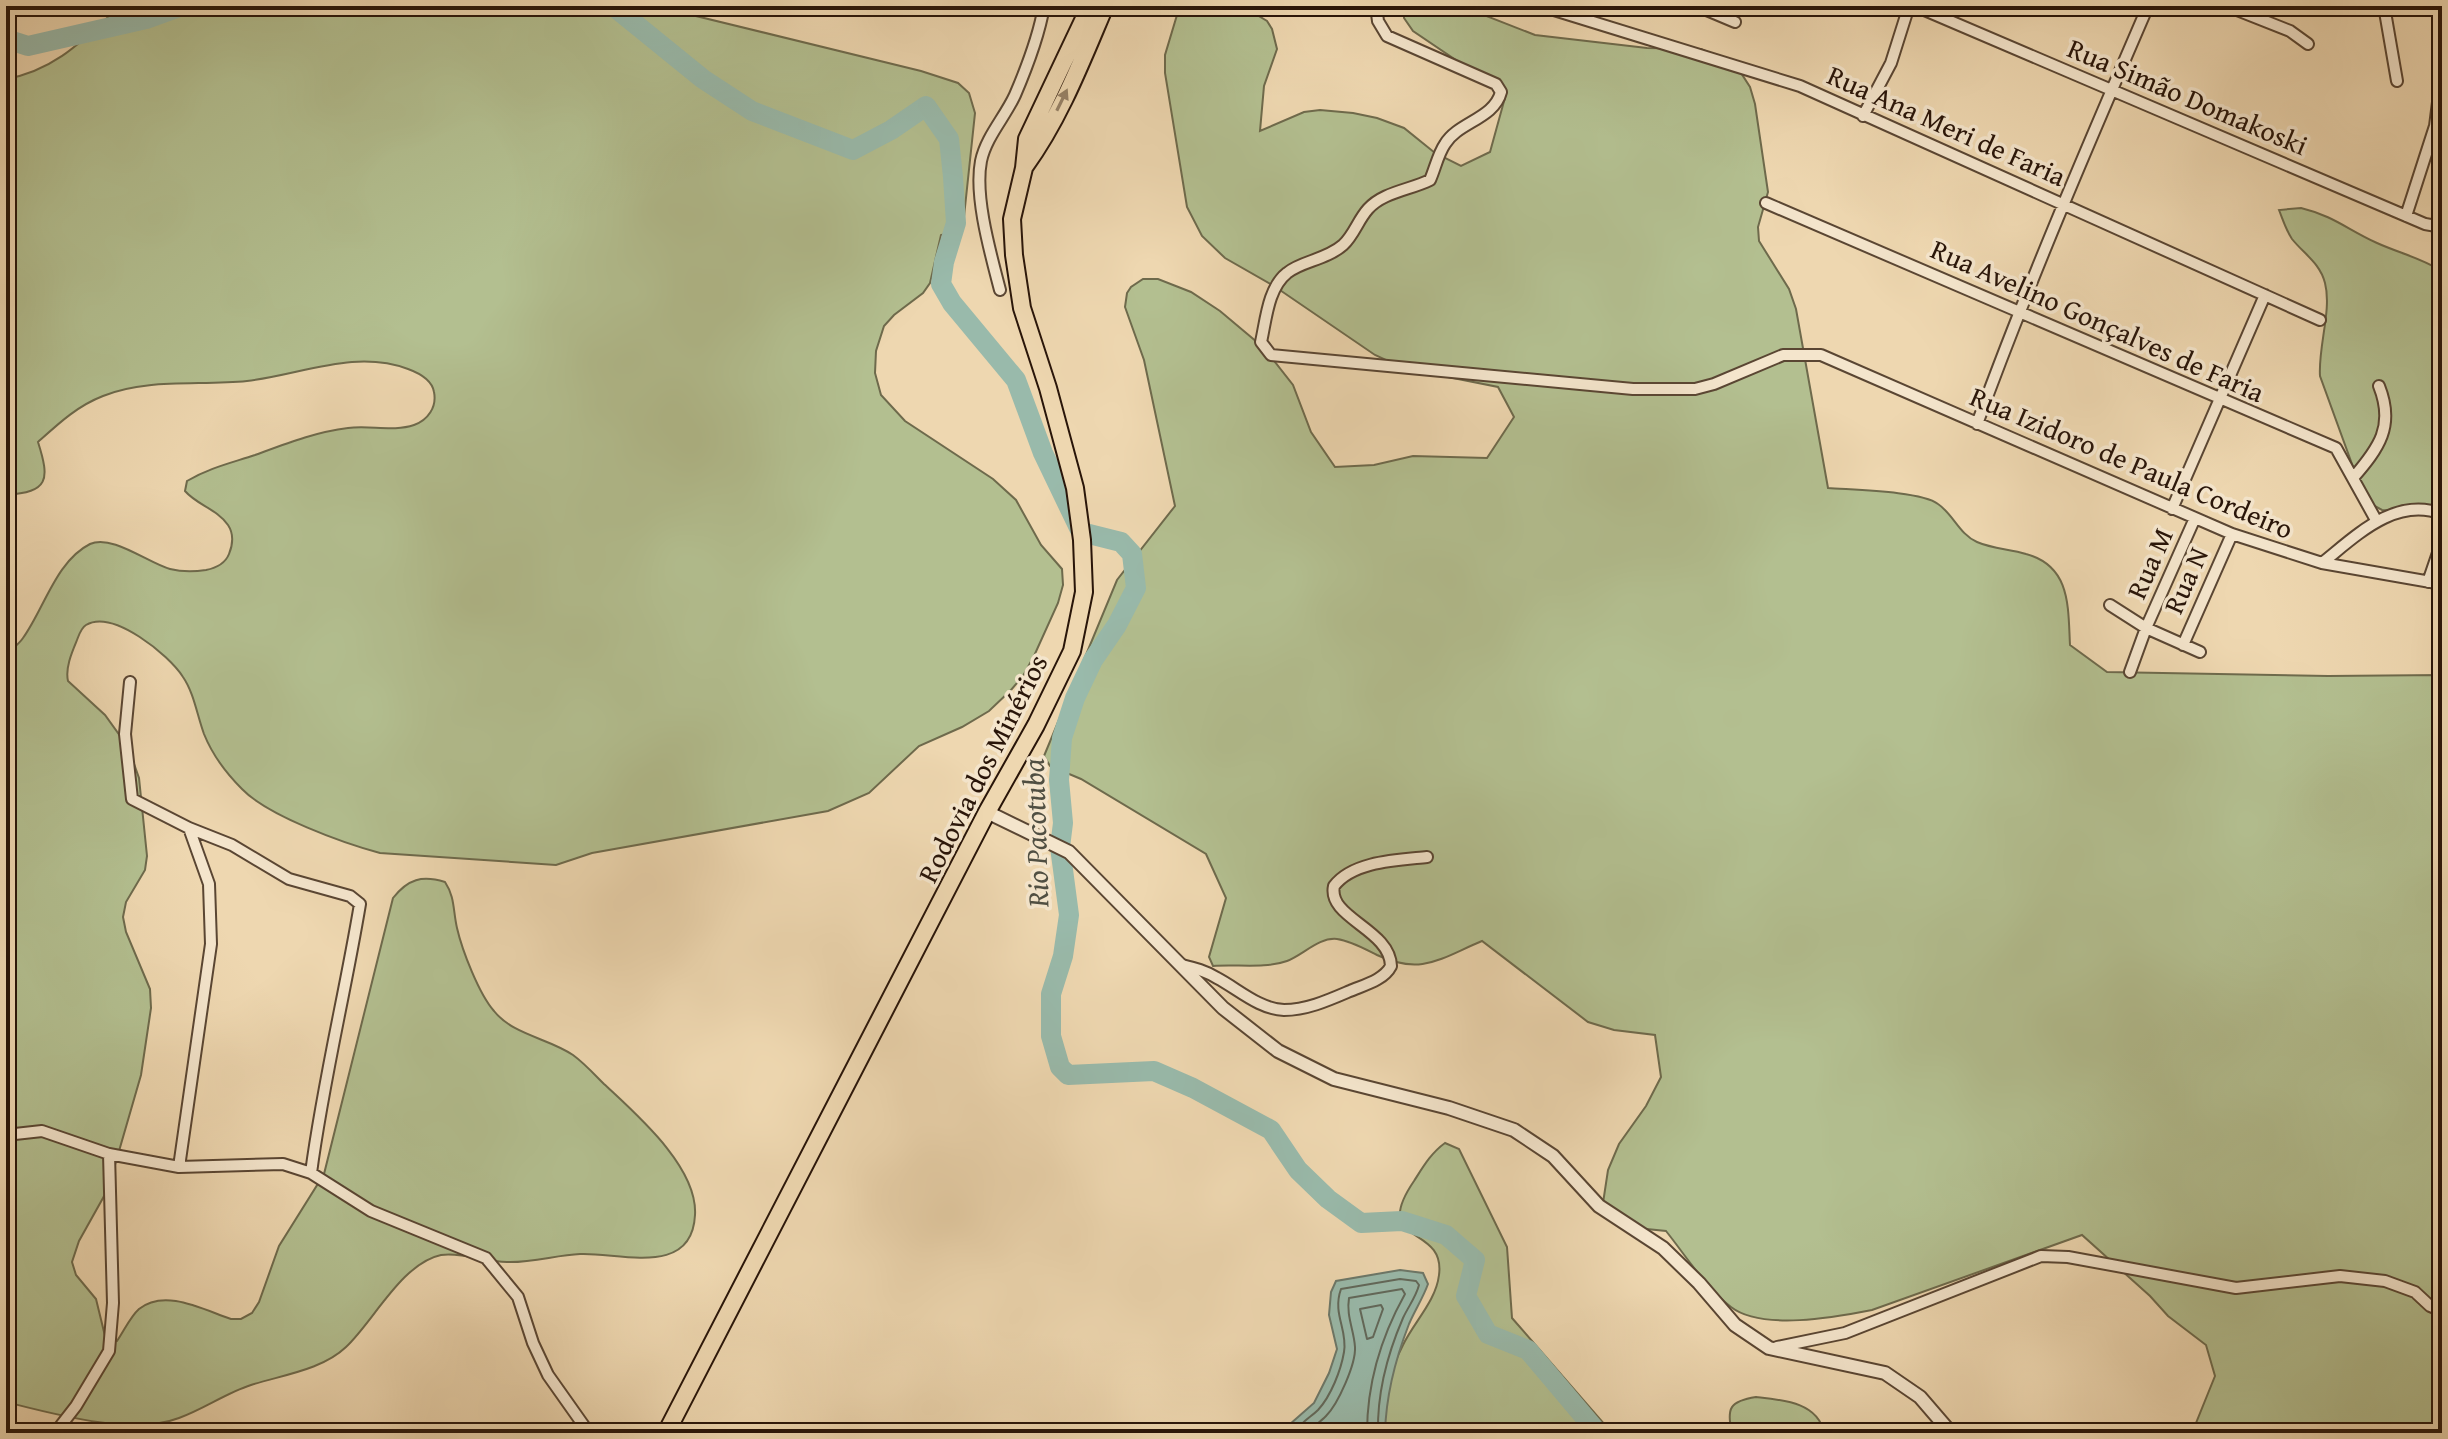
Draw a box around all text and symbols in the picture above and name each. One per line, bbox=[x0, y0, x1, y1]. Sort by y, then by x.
street label: Rua Simão Domakoski bbox=[2062, 27, 2315, 165]
street label: Rua Ana Meri de Faria bbox=[1821, 54, 2073, 196]
one-way arrow bbox=[1056, 88, 1069, 111]
street label: Rua Avelino Gonçalves de Faria bbox=[1925, 228, 2272, 412]
street label: Rua Izidoro de Paula Cordeiro bbox=[1964, 375, 2300, 549]
street label: Rua M bbox=[2115, 521, 2183, 605]
street label: Rua N bbox=[2152, 540, 2218, 620]
street label: Rodovia dos Minérios bbox=[907, 647, 1057, 889]
water label: Rio Pacotuba bbox=[1010, 758, 1060, 909]

